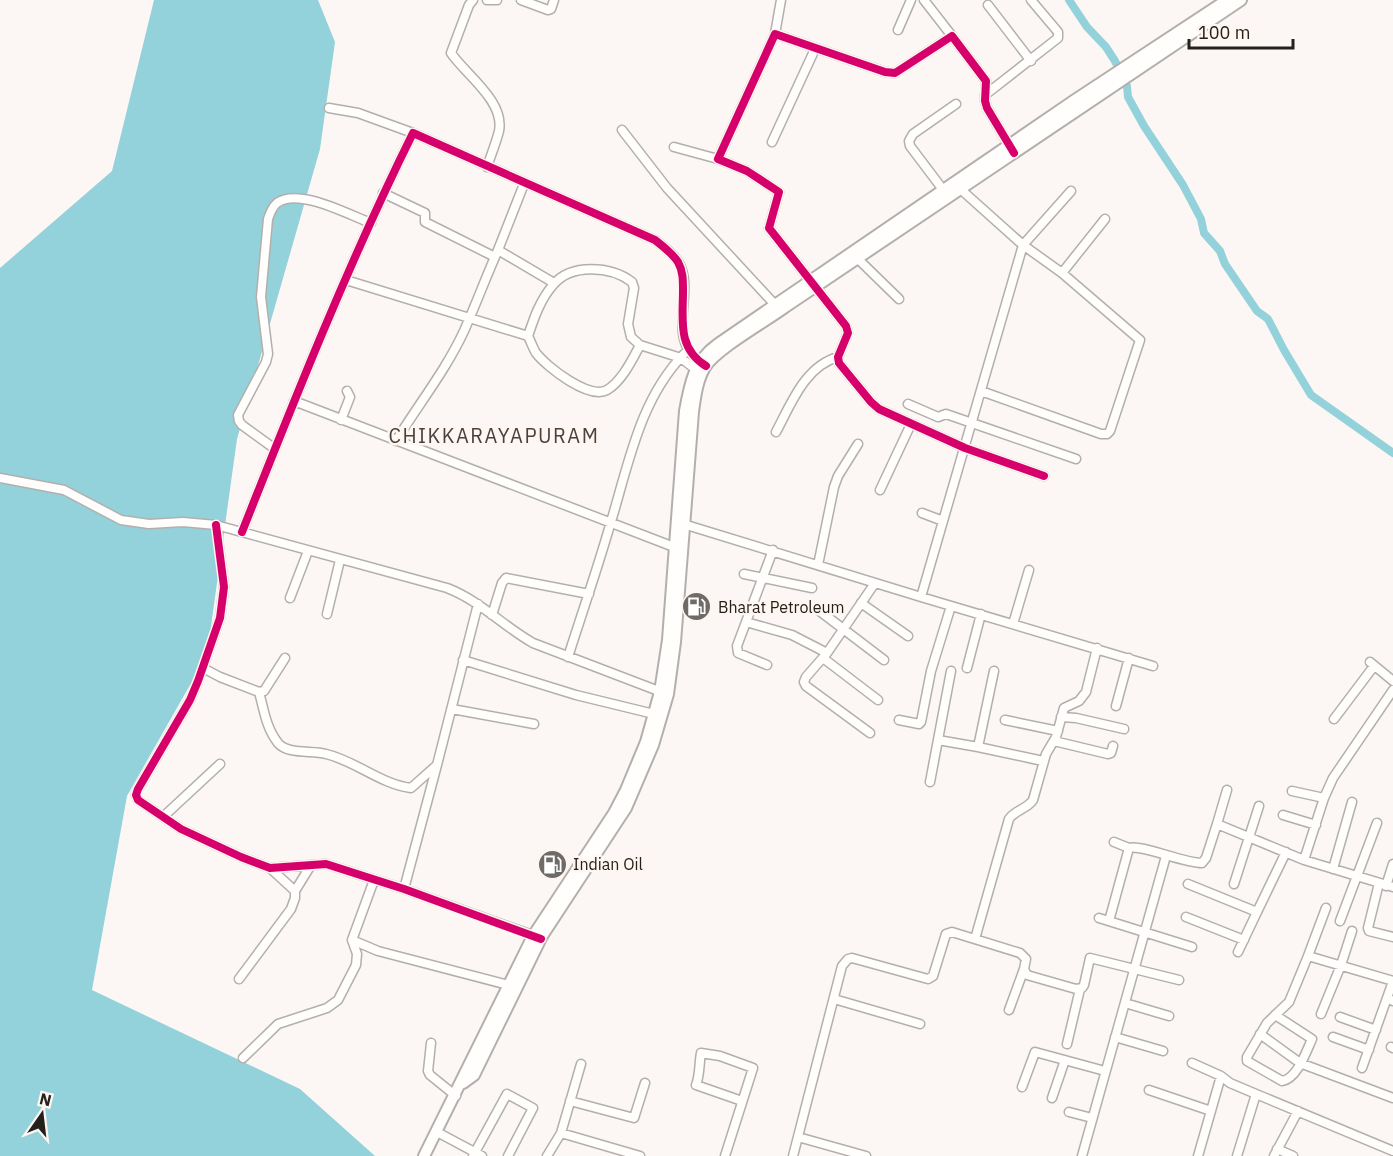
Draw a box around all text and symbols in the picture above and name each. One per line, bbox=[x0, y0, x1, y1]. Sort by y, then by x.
scale bar bbox=[1189, 12, 1292, 50]
text: 100 m bbox=[1198, 21, 1250, 44]
district label: CHIKKARAYAPURAM bbox=[389, 422, 599, 449]
fuel station icon: Bharat Petroleum bbox=[681, 591, 713, 623]
place label: Bharat Petroleum bbox=[718, 597, 845, 617]
fuel station icon: Indian Oil bbox=[536, 848, 568, 880]
place label: Indian Oil bbox=[573, 854, 643, 874]
north arrow bbox=[12, 1084, 72, 1144]
text: N bbox=[38, 1088, 54, 1111]

